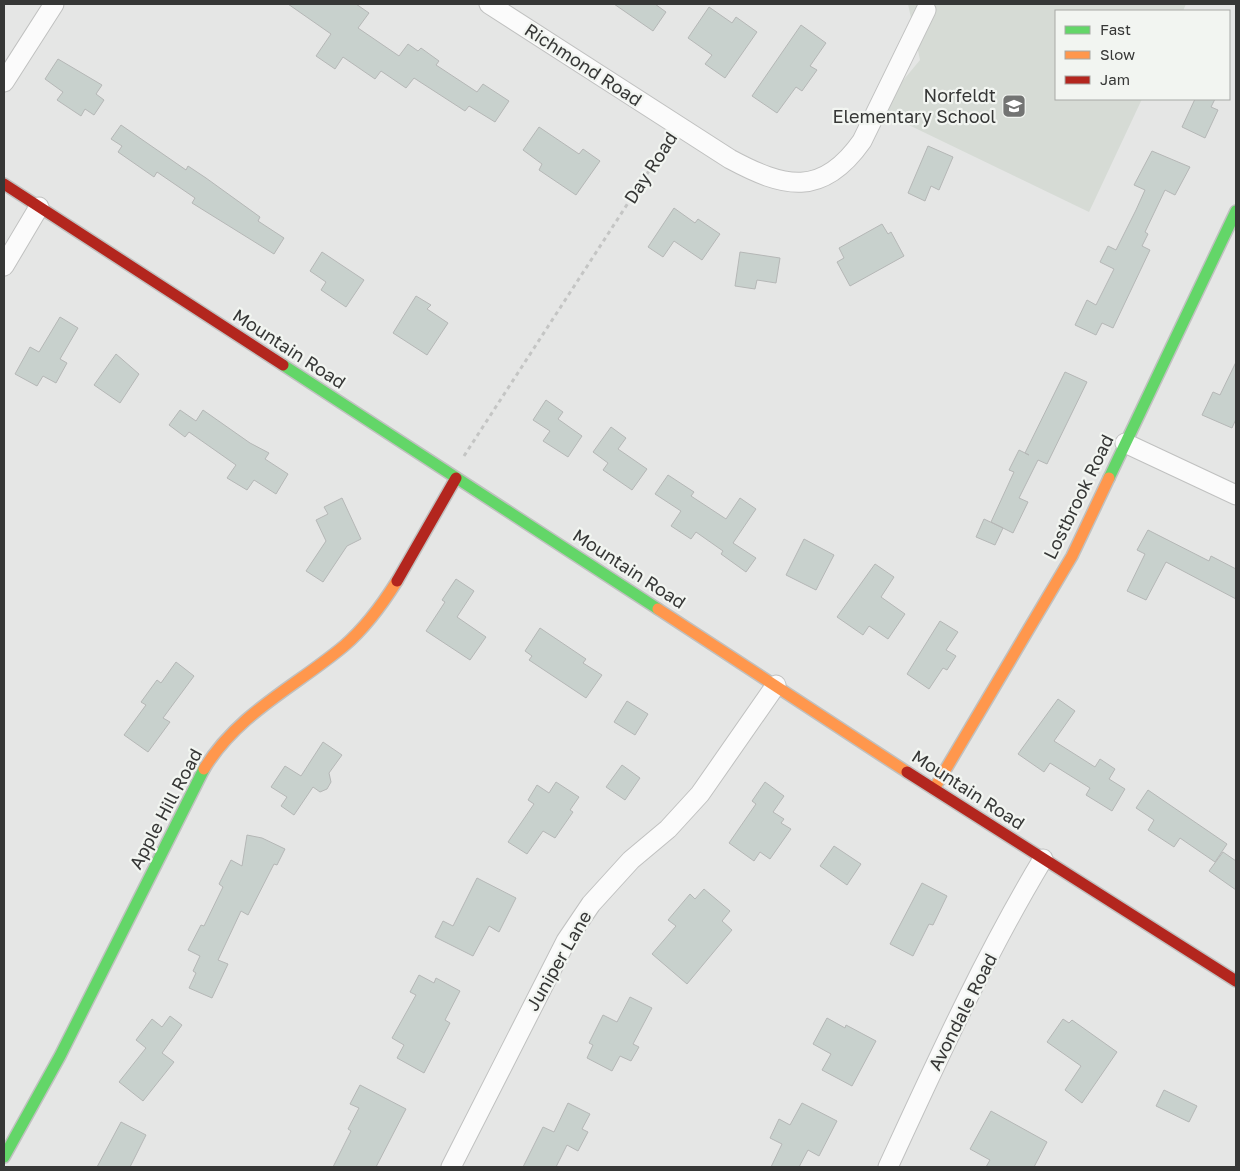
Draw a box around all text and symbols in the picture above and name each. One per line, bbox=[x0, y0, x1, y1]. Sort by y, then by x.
legend bbox=[1055, 10, 1230, 100]
street label: Richmond Road bbox=[521, 18, 646, 110]
text: Fast bbox=[1100, 20, 1131, 38]
text: Slow bbox=[1100, 45, 1135, 63]
text: Jam bbox=[1100, 70, 1130, 88]
place label: Norfeldt Elementary School bbox=[832, 84, 996, 127]
school or university icon: Norfeldt Elementary School bbox=[1001, 93, 1027, 119]
street label: Day Road bbox=[619, 127, 681, 207]
street label: Mountain Road bbox=[229, 304, 350, 393]
street label: Lostbrook Road bbox=[1038, 431, 1118, 562]
street label: Mountain Road bbox=[569, 524, 690, 613]
street label: Apple Hill Road bbox=[124, 744, 206, 873]
street label: Mountain Road bbox=[908, 745, 1029, 834]
street label: Juniper Lane bbox=[521, 907, 596, 1014]
street label: Avondale Road bbox=[923, 949, 1001, 1074]

